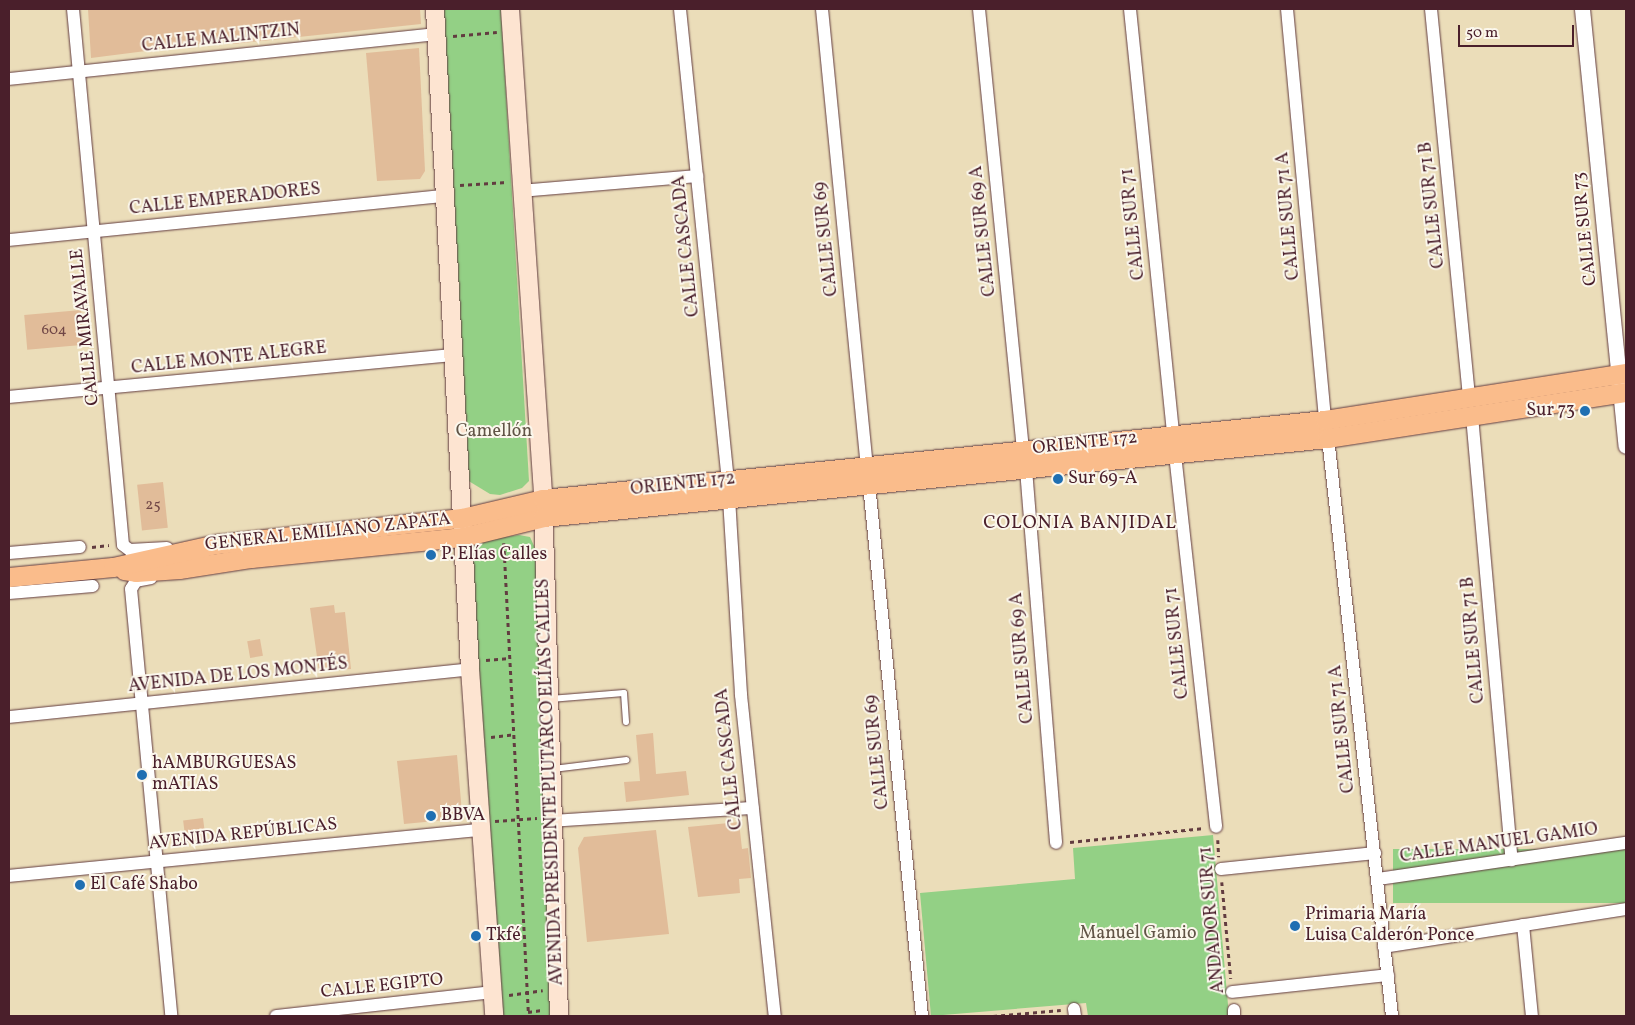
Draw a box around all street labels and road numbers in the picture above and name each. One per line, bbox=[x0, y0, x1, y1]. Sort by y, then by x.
street label: CALLE MALINTZIN bbox=[141, 20, 301, 58]
street label: CALLE SUR 71 B bbox=[1416, 141, 1450, 269]
street label: CALLE SUR 71 A bbox=[1273, 151, 1305, 281]
street label: CALLE SUR 69 A bbox=[966, 165, 1002, 297]
street label: CALLE SUR 71 bbox=[1117, 167, 1151, 281]
street label: CALLE SUR 73 bbox=[1569, 171, 1603, 287]
street label: CALLE CASCADA bbox=[669, 174, 705, 318]
street label: CALLE EMPERADORES bbox=[128, 179, 322, 221]
street label: CALLE SUR 69 bbox=[810, 181, 844, 297]
street label: CALLE MIRAVALLE bbox=[67, 247, 105, 407]
street label: CALLE MONTE ALEGRE bbox=[130, 338, 328, 380]
street label: ORIENTE 172 bbox=[1031, 428, 1139, 460]
street label: ORIENTE 172 bbox=[629, 469, 737, 501]
street label: GENERAL EMILIANO ZAPATA bbox=[204, 509, 452, 557]
street label: CALLE SUR 71 B bbox=[1458, 576, 1490, 704]
street label: AVENIDA PRESIDENTE PLUTARCO ELÍAS CALLES bbox=[533, 578, 569, 986]
street label: CALLE SUR 71 bbox=[1161, 586, 1195, 700]
street label: CALLE SUR 69 A bbox=[1007, 592, 1039, 724]
street label: AVENIDA DE LOS MONTÉS bbox=[127, 654, 349, 698]
street label: CALLE SUR 71 A bbox=[1326, 664, 1360, 794]
street label: CALLE CASCADA bbox=[712, 687, 748, 831]
street label: CALLE SUR 69 bbox=[861, 694, 895, 810]
street label: AVENIDA REPÚBLICAS bbox=[148, 814, 338, 856]
street label: CALLE MANUEL GAMIO bbox=[1399, 819, 1599, 869]
street label: ANDADOR SUR 71 bbox=[1196, 846, 1230, 994]
street label: CALLE EGIPTO bbox=[320, 970, 444, 1004]

